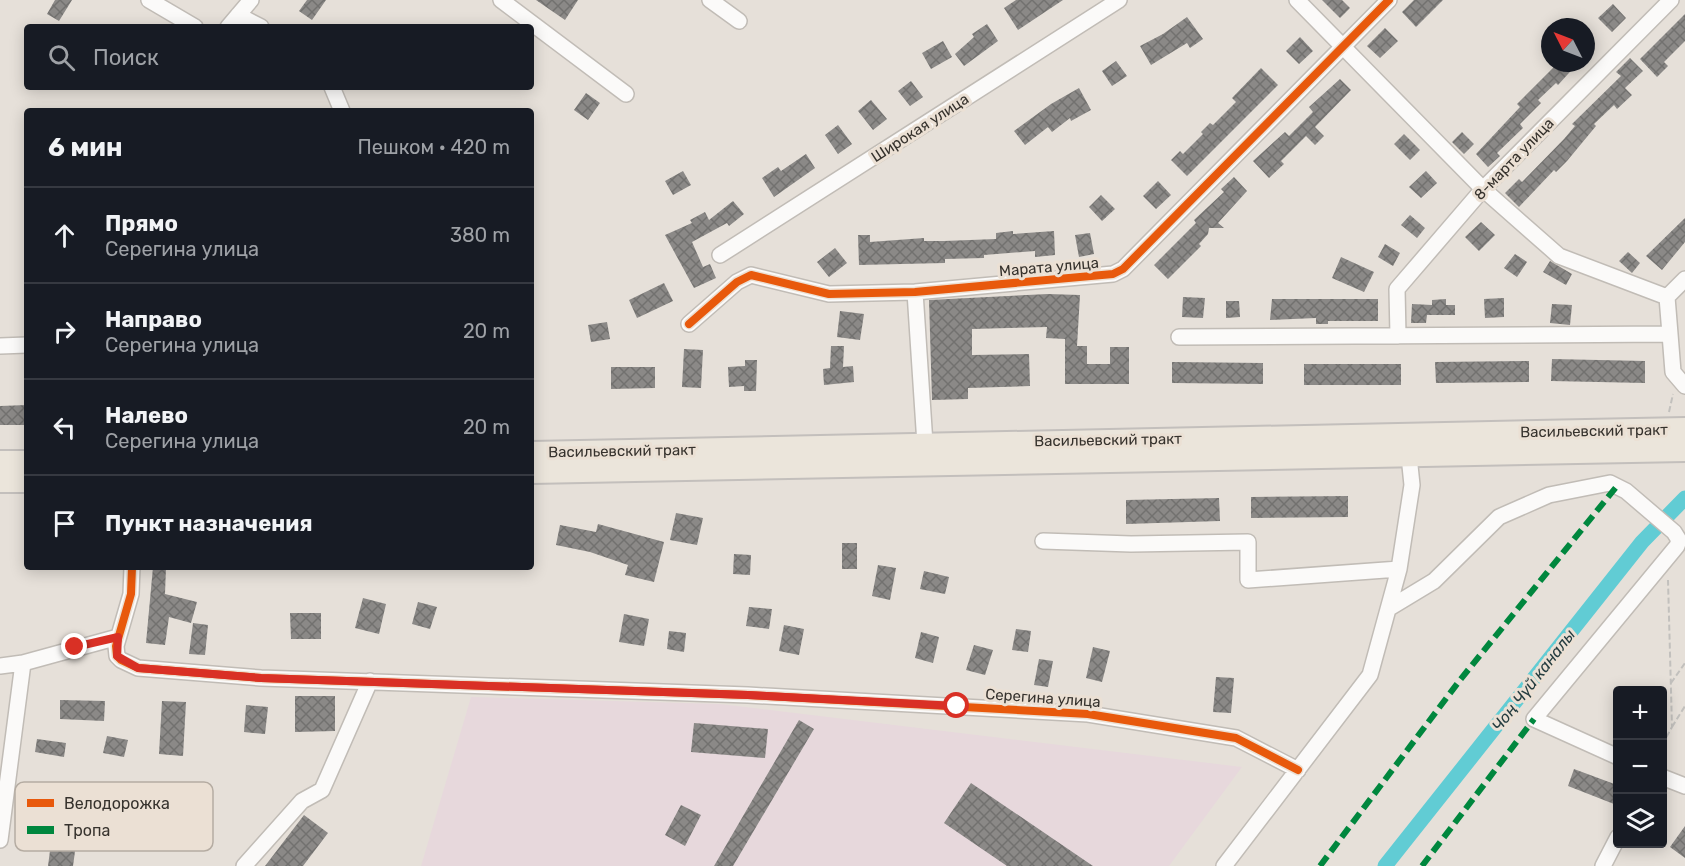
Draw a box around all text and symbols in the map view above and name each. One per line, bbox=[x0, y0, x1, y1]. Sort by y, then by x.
north arrow bbox=[1541, 18, 1595, 72]
search box bbox=[24, 24, 534, 90]
icon: search bbox=[45, 41, 78, 74]
text: Поиск bbox=[93, 44, 159, 71]
street label: Широкая улица bbox=[868, 90, 972, 166]
street label: 8-марта улица bbox=[1470, 114, 1558, 204]
text: 6 мин bbox=[48, 132, 122, 163]
text: Пешком · 420 m bbox=[357, 135, 510, 159]
text: Прямо bbox=[105, 210, 178, 237]
icon: ahead bbox=[48, 219, 81, 252]
text: 380 m bbox=[450, 223, 510, 247]
text: Серегина улица bbox=[105, 237, 259, 261]
street label: Марата улица bbox=[998, 254, 1100, 280]
text: Направо bbox=[105, 306, 202, 333]
icon: right bbox=[48, 315, 81, 348]
text: 20 m bbox=[463, 319, 510, 343]
text: Серегина улица bbox=[105, 333, 259, 357]
text: Налево bbox=[105, 402, 188, 429]
icon: left bbox=[48, 411, 81, 444]
text: 20 m bbox=[463, 415, 510, 439]
street label: Васильевский тракт bbox=[1520, 421, 1668, 441]
text: Серегина улица bbox=[105, 429, 259, 453]
street label: Васильевский тракт bbox=[1034, 430, 1182, 450]
street label: Васильевский тракт bbox=[548, 441, 696, 461]
icon: arrive bbox=[48, 507, 81, 540]
text: Пункт назначения bbox=[105, 510, 313, 537]
water label: Чоң Чүй каналы bbox=[1488, 626, 1579, 735]
route end bbox=[61, 633, 87, 659]
street label: Серегина улица bbox=[985, 685, 1101, 711]
map controls bbox=[1613, 686, 1667, 848]
button: + bbox=[1613, 686, 1667, 740]
route start bbox=[943, 692, 969, 718]
button: − bbox=[1613, 740, 1667, 794]
legend bbox=[15, 782, 213, 851]
text: Велодорожка bbox=[64, 794, 170, 813]
button: layers bbox=[1613, 794, 1667, 848]
text: Тропа bbox=[64, 821, 110, 840]

